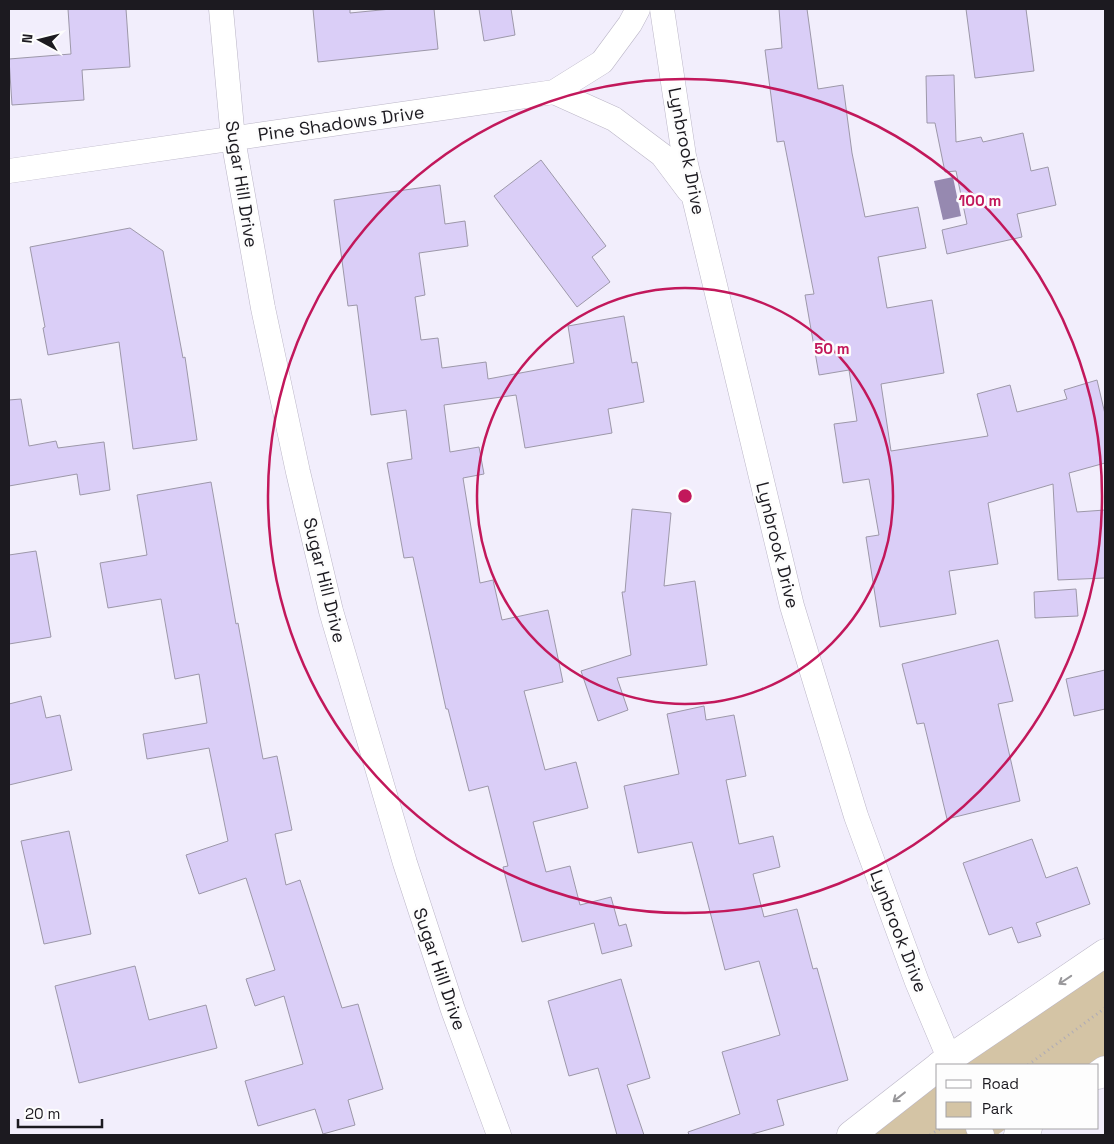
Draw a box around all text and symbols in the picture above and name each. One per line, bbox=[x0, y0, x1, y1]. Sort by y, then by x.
north arrow bbox=[15, 15, 65, 65]
text: N bbox=[18, 33, 37, 44]
street label: Lynbrook Drive bbox=[663, 85, 711, 217]
street label: Pine Shadows Drive bbox=[256, 100, 426, 146]
street label: Sugar Hill Drive bbox=[221, 119, 263, 249]
text: 100 m bbox=[959, 191, 1001, 210]
text: 50 m bbox=[814, 339, 850, 358]
street label: Lynbrook Drive bbox=[751, 479, 805, 611]
centre of rings bbox=[676, 487, 694, 505]
street label: Sugar Hill Drive bbox=[298, 515, 352, 645]
street label: Lynbrook Drive bbox=[865, 866, 933, 996]
street label: Sugar Hill Drive bbox=[408, 905, 472, 1033]
one-way arrow bbox=[1058, 975, 1072, 985]
legend bbox=[936, 1064, 1099, 1129]
text: Road bbox=[982, 1074, 1019, 1093]
one-way arrow bbox=[893, 1091, 906, 1102]
scale bar bbox=[18, 1096, 101, 1128]
text: Park bbox=[982, 1099, 1013, 1118]
text: 20 m bbox=[25, 1104, 60, 1123]

